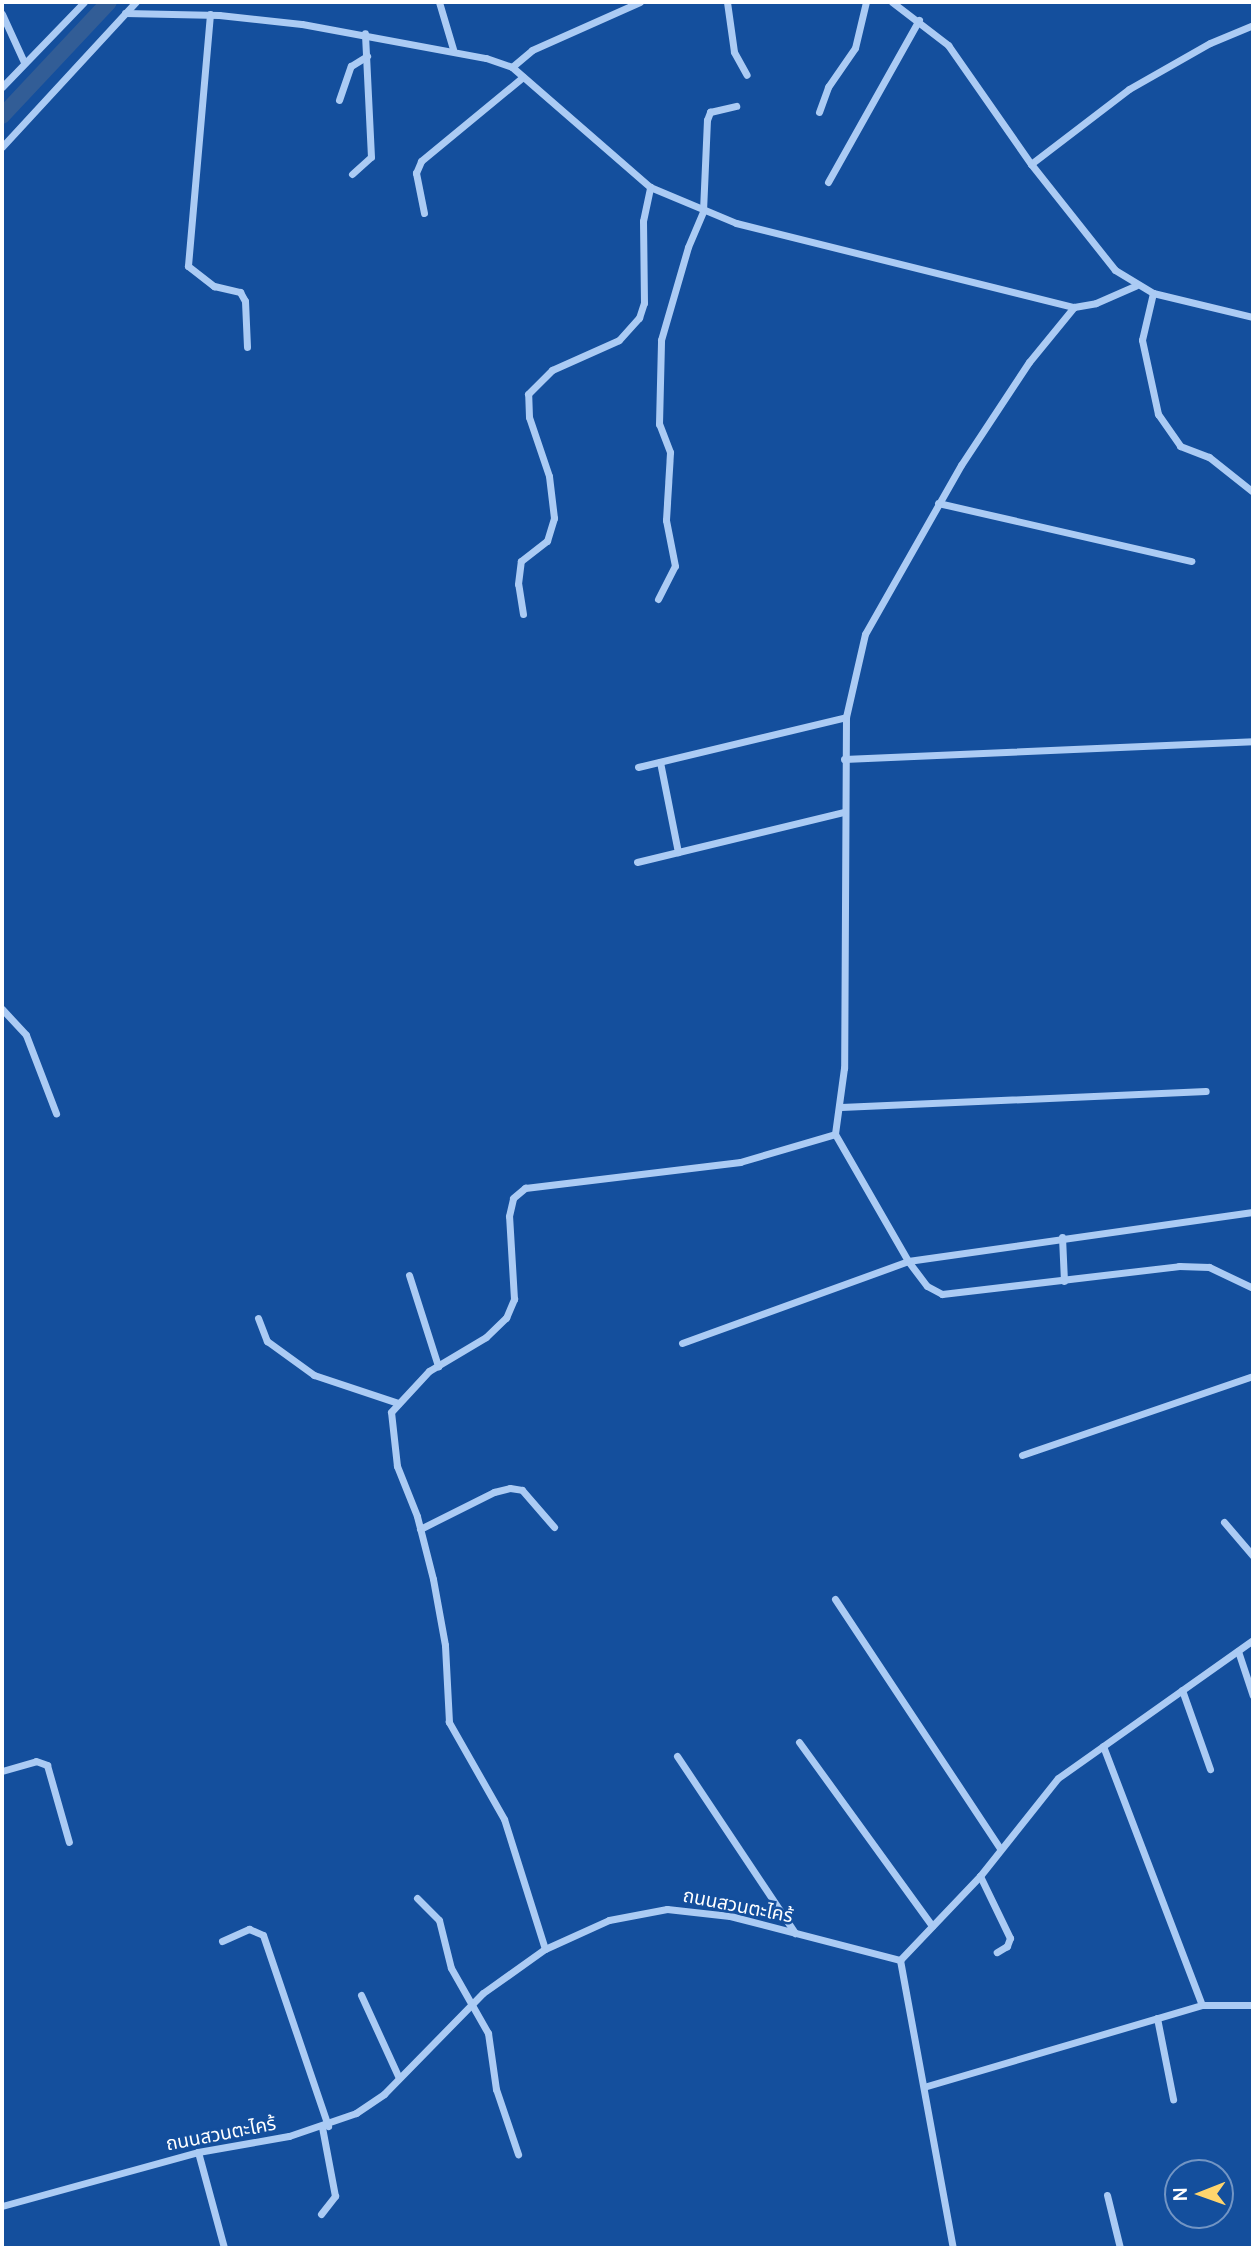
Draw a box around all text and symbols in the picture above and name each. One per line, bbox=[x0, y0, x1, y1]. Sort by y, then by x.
street label: ถนนสวนตะไคร้ bbox=[681, 1884, 795, 1928]
street label: ถนนสวนตะไคร้ bbox=[164, 2112, 278, 2156]
north arrow bbox=[1164, 2159, 1234, 2229]
text: N bbox=[1167, 2187, 1193, 2201]

